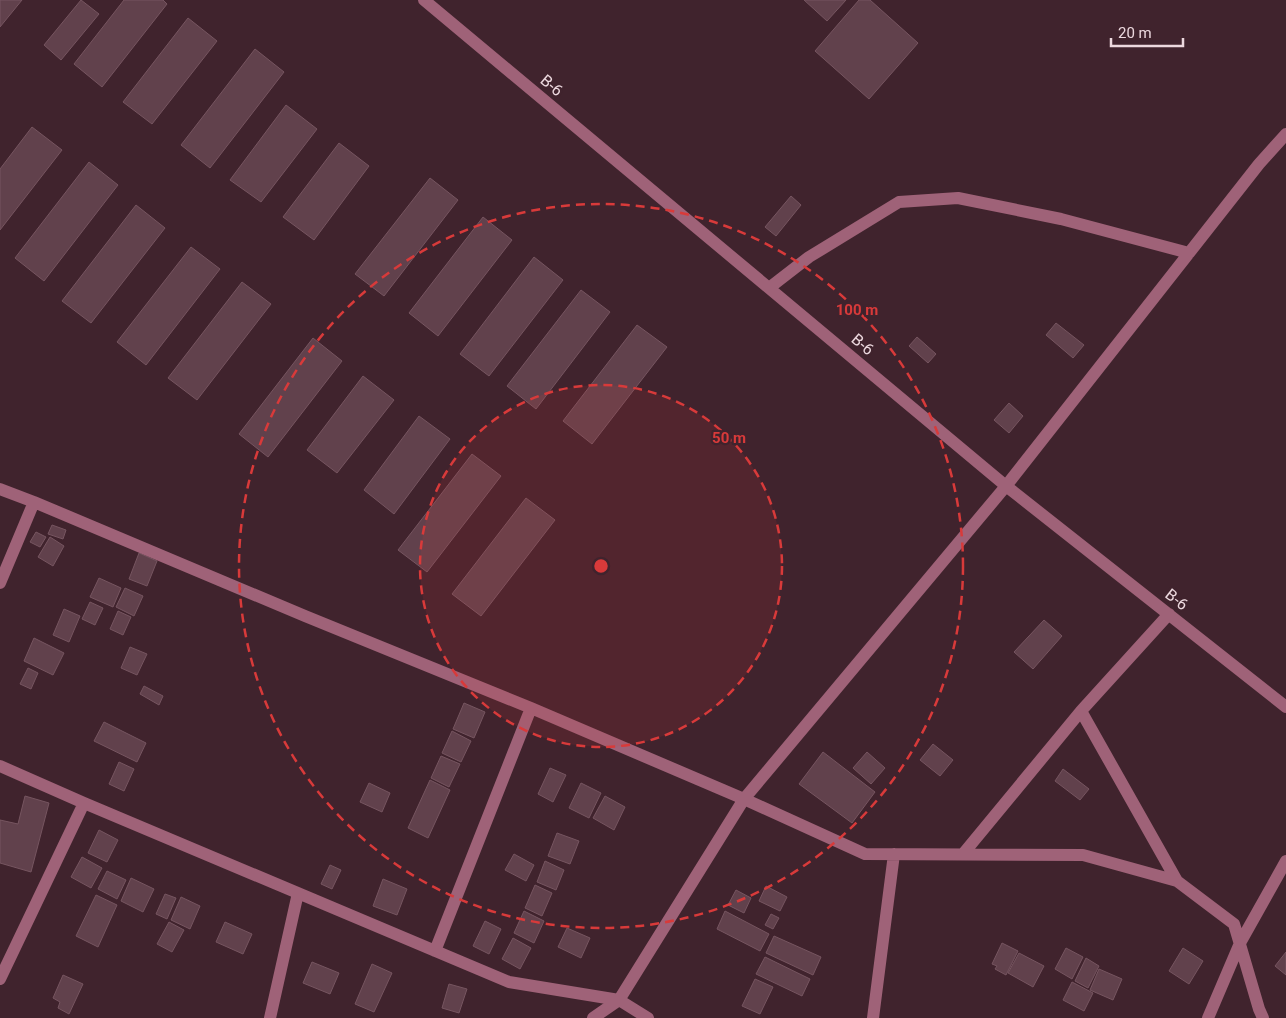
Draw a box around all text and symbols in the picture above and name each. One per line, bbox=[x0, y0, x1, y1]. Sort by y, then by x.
scale bar bbox=[1111, 15, 1184, 47]
text: 20 m bbox=[1118, 24, 1152, 42]
street label: B-6 bbox=[537, 71, 567, 100]
text: 100 m bbox=[836, 301, 878, 319]
street label: B-6 bbox=[848, 330, 878, 359]
text: 50 m bbox=[712, 429, 746, 447]
centre of rings bbox=[592, 557, 610, 575]
street label: B-6 bbox=[1162, 585, 1192, 614]

